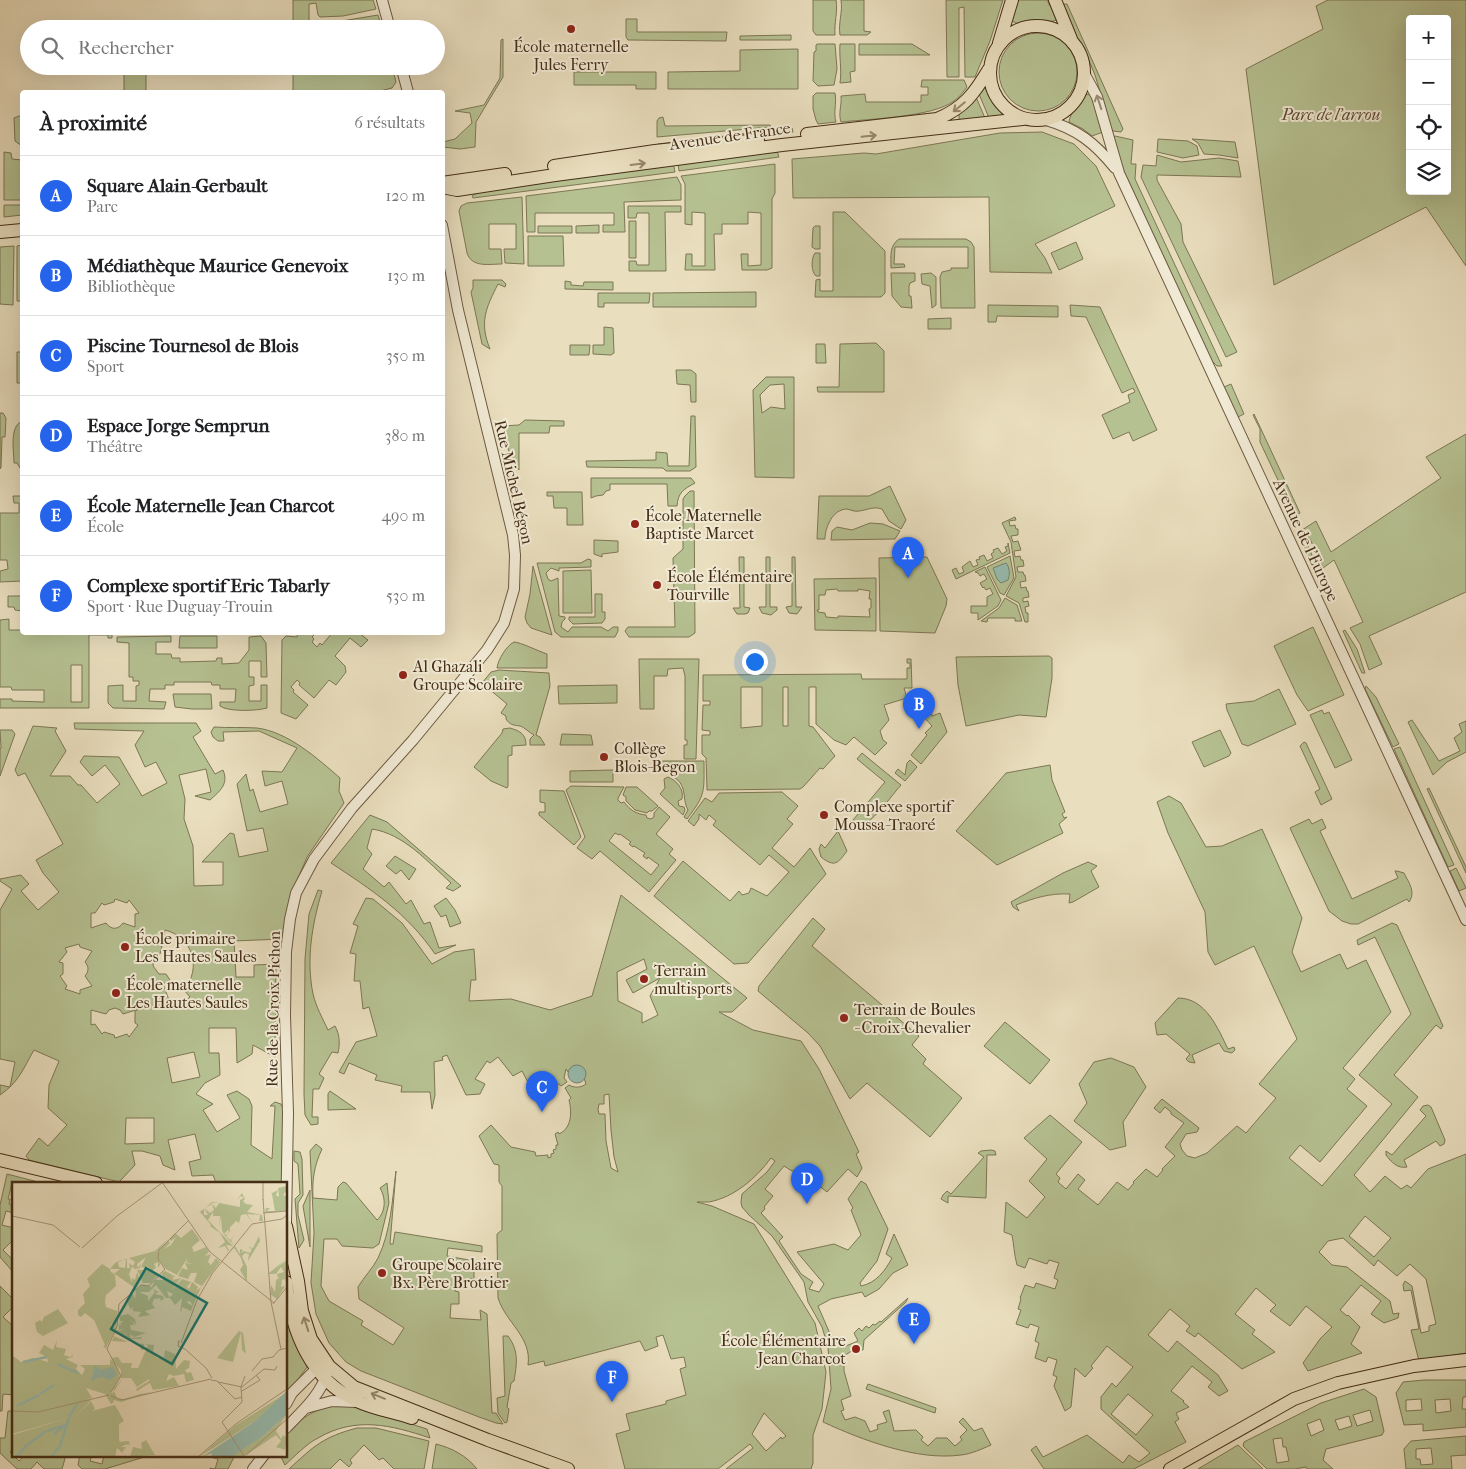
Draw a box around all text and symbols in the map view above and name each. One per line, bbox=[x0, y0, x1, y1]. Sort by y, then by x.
map controls bbox=[1406, 15, 1451, 195]
button: + bbox=[1406, 15, 1451, 60]
search box bbox=[20, 20, 445, 75]
marker: École maternelle Jules Ferry bbox=[565, 23, 577, 35]
icon: search bbox=[38, 34, 66, 62]
place label: École maternelle Jules Ferry bbox=[513, 36, 629, 74]
text: Rechercher bbox=[78, 37, 174, 59]
button: − bbox=[1406, 60, 1451, 105]
one-way arrow bbox=[1093, 95, 1103, 111]
one-way arrow bbox=[953, 101, 966, 112]
park label: Parc de l'arrou bbox=[1281, 105, 1381, 124]
button: locate bbox=[1406, 105, 1451, 150]
text: À proximité bbox=[40, 111, 147, 135]
text: 6 résultats bbox=[354, 113, 425, 132]
street label: Avenue de France bbox=[667, 118, 792, 154]
one-way arrow bbox=[861, 132, 877, 141]
button: layers bbox=[1406, 150, 1451, 195]
one-way arrow bbox=[630, 159, 646, 169]
text: Square Alain-Gerbault bbox=[87, 175, 268, 197]
text: A bbox=[51, 186, 61, 205]
text: 120 m bbox=[386, 186, 425, 205]
text: Parc bbox=[87, 197, 118, 216]
text: Médiathèque Maurice Genevoix bbox=[87, 255, 348, 277]
text: B bbox=[51, 266, 61, 285]
text: 130 m bbox=[387, 266, 425, 285]
text: Bibliothèque bbox=[87, 277, 175, 296]
text: Piscine Tournesol de Blois bbox=[87, 335, 298, 357]
text: C bbox=[51, 346, 61, 365]
text: 350 m bbox=[386, 346, 425, 365]
text: Sport bbox=[87, 357, 125, 376]
text: Espace Jorge Semprun bbox=[87, 415, 270, 437]
street label: Rue Michel Bégon bbox=[490, 418, 538, 547]
text: D bbox=[50, 426, 62, 445]
text: 380 m bbox=[385, 426, 425, 445]
text: Théâtre bbox=[87, 437, 143, 456]
street label: Avenue de l'Europe bbox=[1269, 475, 1343, 604]
text: École Maternelle Jean Charcot bbox=[87, 495, 335, 517]
place label: École Maternelle Baptiste Marcet bbox=[645, 505, 762, 543]
text: E bbox=[51, 506, 61, 525]
text: 490 m bbox=[382, 506, 425, 525]
text: École bbox=[87, 517, 124, 536]
marker: École Maternelle Baptiste Marcet bbox=[629, 518, 641, 530]
pin: A bbox=[892, 537, 924, 578]
place label: École Élémentaire Tourville bbox=[667, 566, 792, 604]
text: Complexe sportif Eric Tabarly bbox=[87, 575, 330, 597]
marker: École Élémentaire Tourville bbox=[651, 579, 663, 591]
text: F bbox=[52, 586, 60, 605]
text: 530 m bbox=[386, 586, 425, 605]
text: Sport · Rue Duguay-Trouin bbox=[87, 597, 273, 616]
your location bbox=[742, 649, 768, 675]
place label: Al Ghazali Groupe Scolaire bbox=[412, 657, 523, 694]
marker: Al Ghazali Groupe Scolaire bbox=[397, 669, 409, 681]
pin: B bbox=[903, 688, 935, 729]
place label: Collège Blois-Begon bbox=[614, 739, 696, 776]
marker: Collège Blois-Begon bbox=[598, 751, 610, 763]
place label: Complexe sportif Moussa-Traoré bbox=[834, 797, 955, 834]
marker: Complexe sportif Moussa-Traoré bbox=[818, 809, 830, 821]
place label: École primaire Les Hautes Saules bbox=[135, 928, 257, 966]
street label: Rue de la Croix Pichon bbox=[262, 930, 284, 1087]
marker: École primaire Les Hautes Saules bbox=[119, 941, 131, 953]
place label: Terrain multisports bbox=[654, 961, 732, 998]
marker: Terrain multisports bbox=[638, 973, 650, 985]
place label: École maternelle Les Hautes Saules bbox=[126, 974, 248, 1012]
marker: École maternelle Les Hautes Saules bbox=[110, 987, 122, 999]
place label: Terrain de Boules - Croix-Chevalier bbox=[854, 1000, 976, 1037]
marker: Terrain de Boules - Croix-Chevalier bbox=[838, 1012, 850, 1024]
pin: C bbox=[526, 1071, 558, 1112]
pin: D bbox=[791, 1163, 823, 1204]
inset map bbox=[12, 1182, 288, 1456]
place label: Groupe Scolaire Bx. Père Brottier bbox=[392, 1255, 509, 1292]
marker: Groupe Scolaire Bx. Père Brottier bbox=[376, 1267, 388, 1279]
pin: E bbox=[898, 1303, 930, 1344]
one-way arrow bbox=[301, 1317, 310, 1332]
place label: École Élémentaire Jean Charcot bbox=[721, 1330, 846, 1368]
marker: École Élémentaire Jean Charcot bbox=[850, 1343, 862, 1355]
pin: F bbox=[596, 1361, 628, 1402]
one-way arrow bbox=[371, 1391, 386, 1401]

